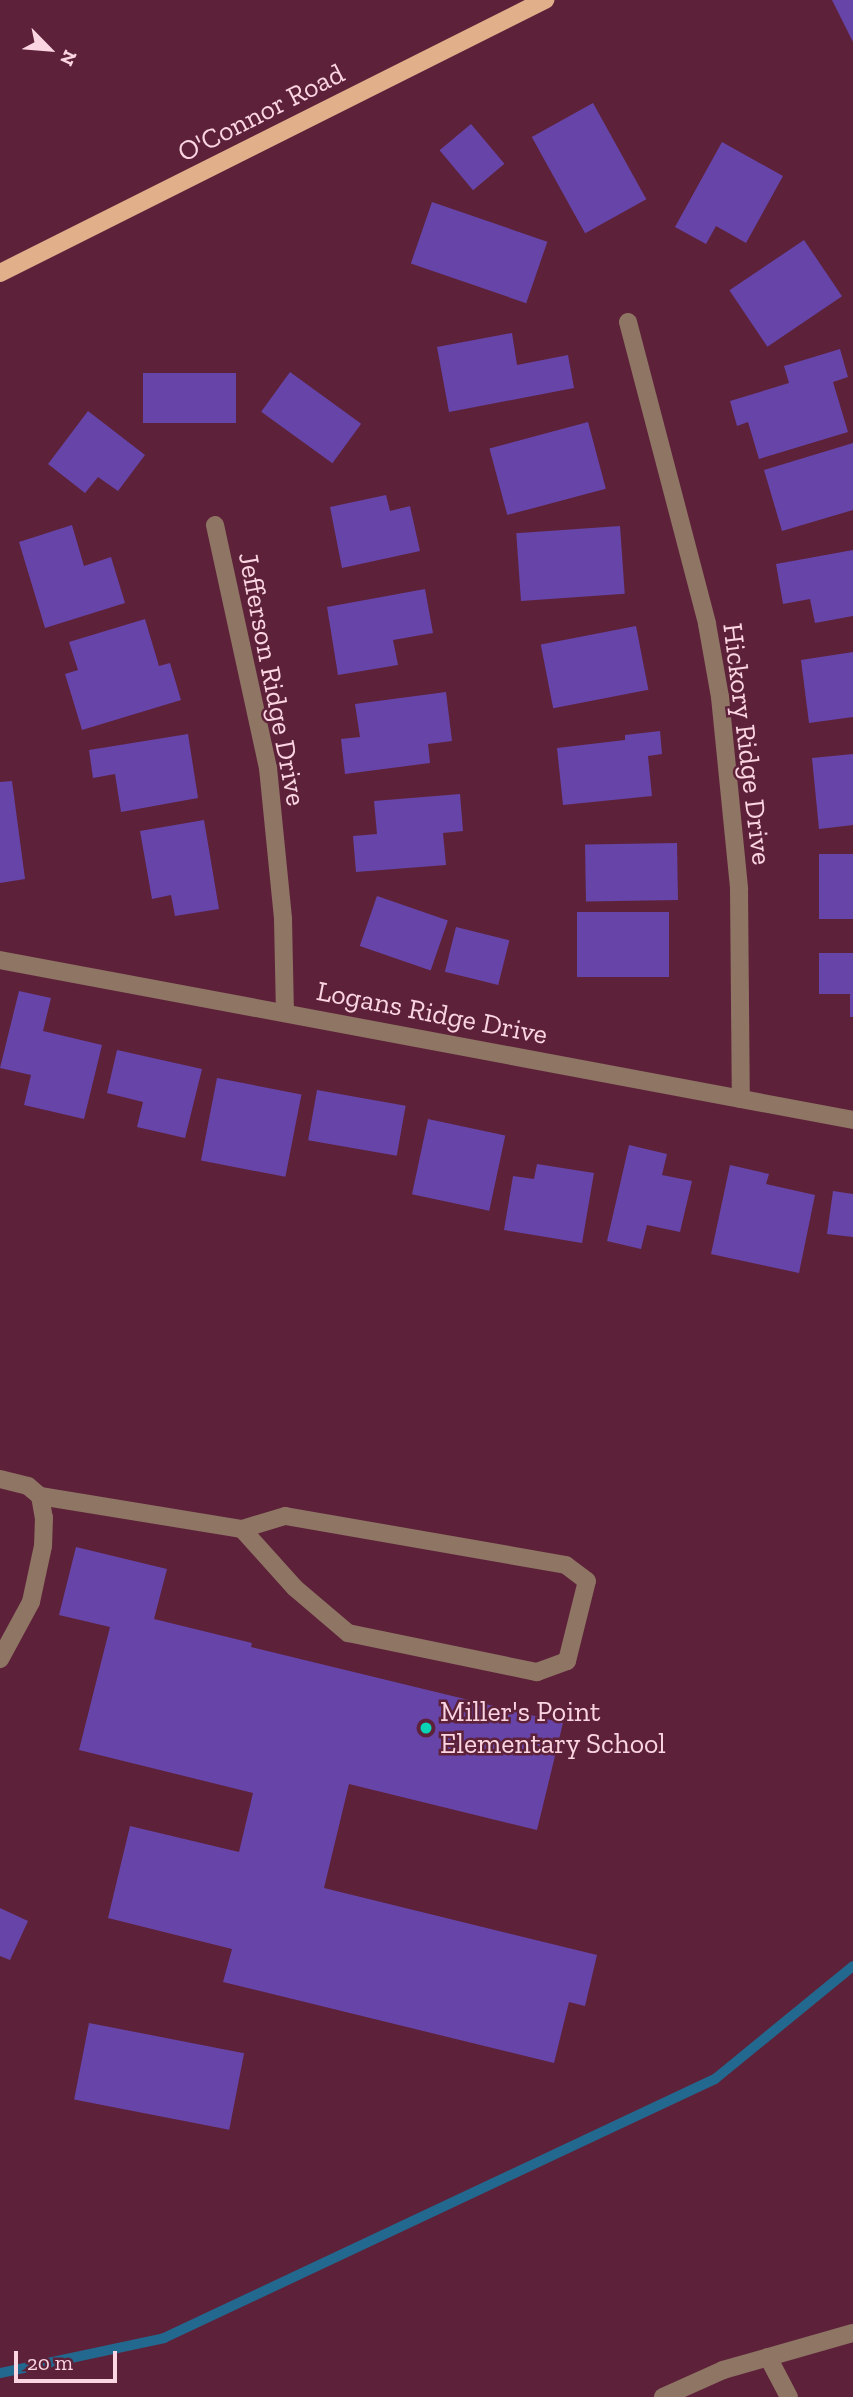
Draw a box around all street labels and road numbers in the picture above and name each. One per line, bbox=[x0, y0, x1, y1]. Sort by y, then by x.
street label: O'Connor Road bbox=[172, 56, 350, 170]
street label: Jefferson Ridge Drive bbox=[231, 549, 313, 809]
street label: Hickory Ridge Drive bbox=[715, 621, 779, 867]
street label: Logans Ridge Drive bbox=[314, 974, 550, 1052]

